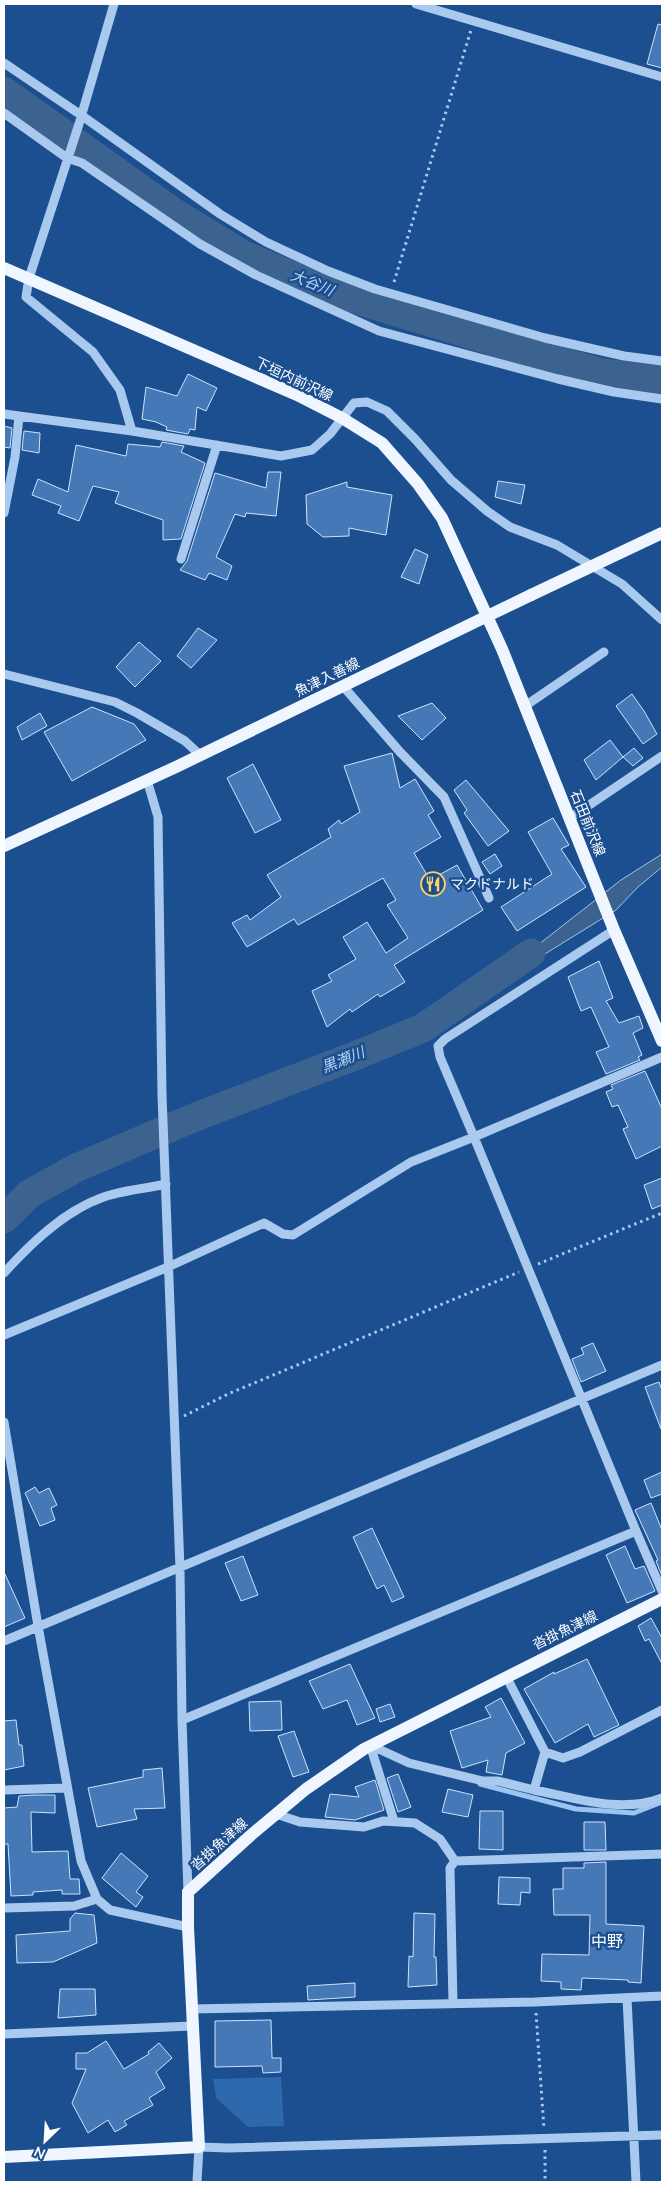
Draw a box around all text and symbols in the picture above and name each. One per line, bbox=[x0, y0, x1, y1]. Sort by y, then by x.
water label: 大谷川 bbox=[288, 265, 338, 301]
street label: 下垣内前沢線 bbox=[252, 353, 336, 405]
street label: 魚津入善線 bbox=[292, 654, 362, 700]
street label: 石田前沢線 bbox=[567, 787, 609, 859]
restaurant icon: マクドナルド bbox=[420, 871, 446, 897]
place label: マクドナルド bbox=[450, 875, 534, 893]
water label: 黒瀬川 bbox=[318, 1042, 369, 1077]
street label: 沓掛魚津線 bbox=[530, 1607, 600, 1653]
street label: 沓掛魚津線 bbox=[187, 1814, 251, 1874]
district label: 中野 bbox=[591, 1931, 623, 1951]
north arrow bbox=[20, 2116, 70, 2166]
text: N bbox=[31, 2142, 48, 2163]

